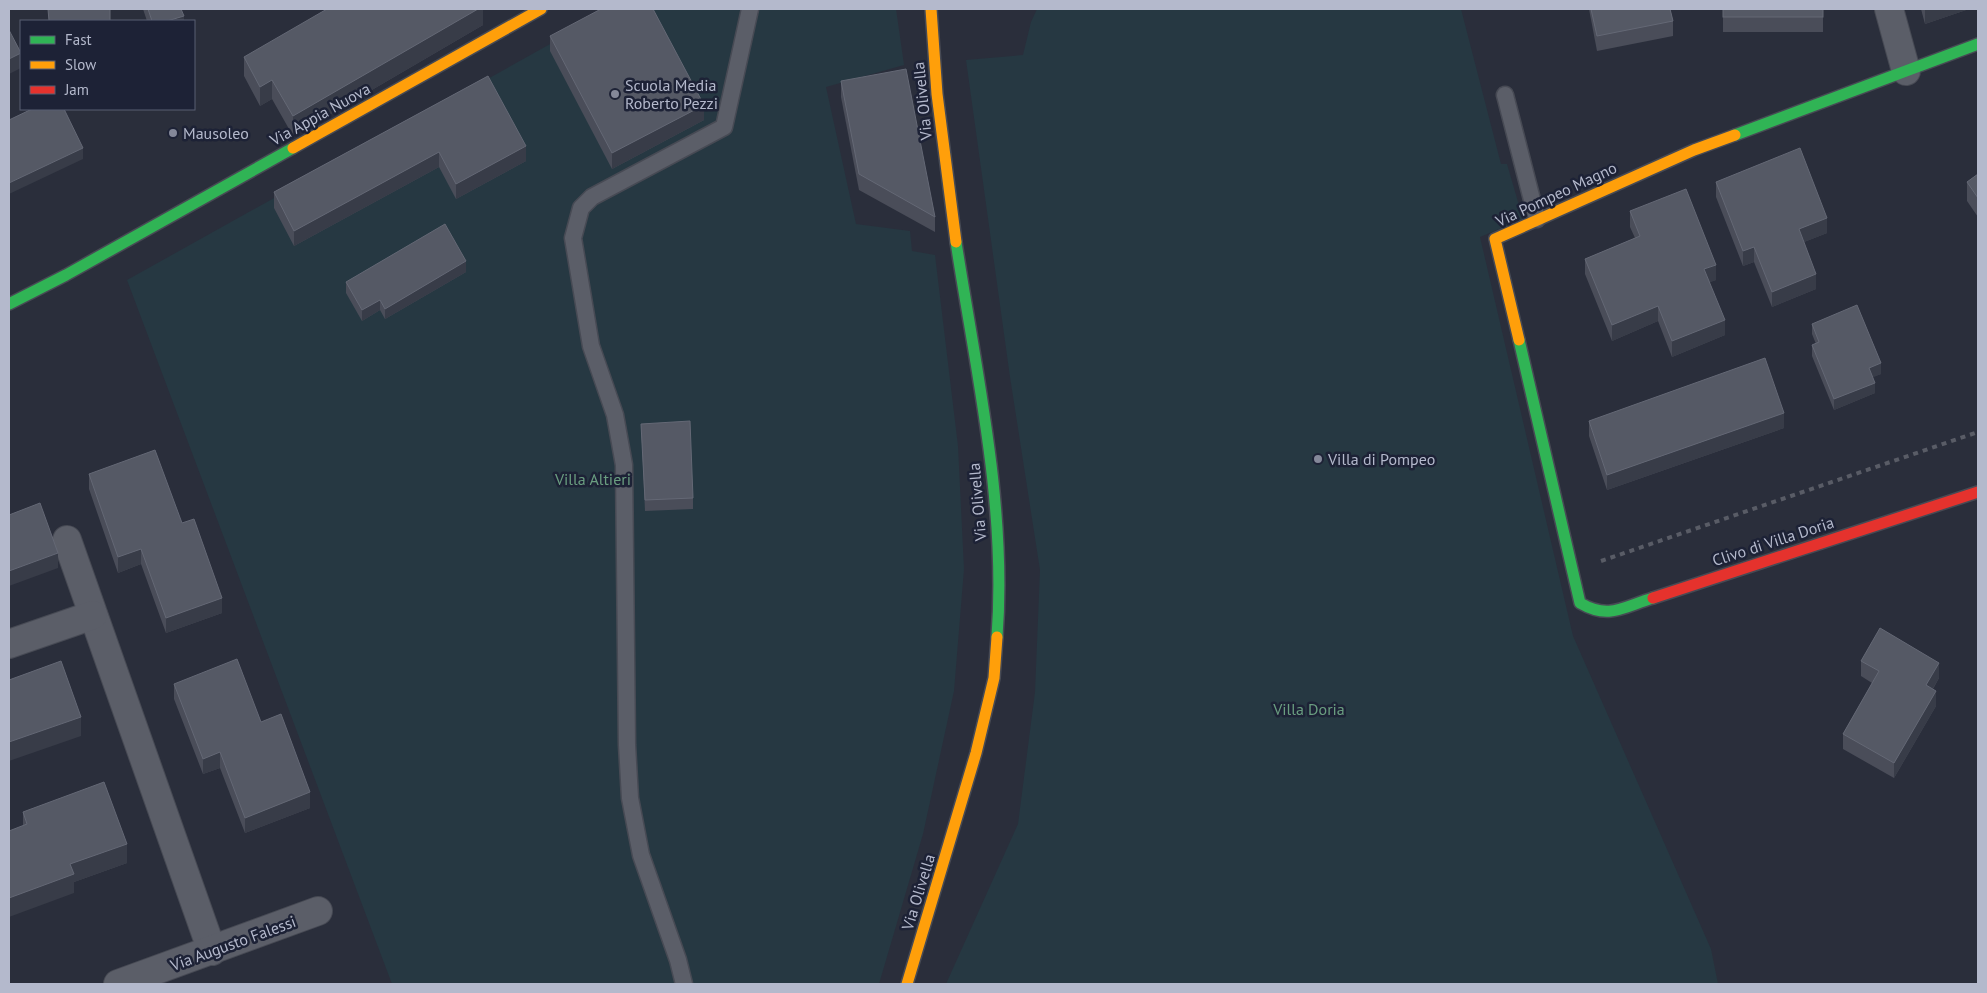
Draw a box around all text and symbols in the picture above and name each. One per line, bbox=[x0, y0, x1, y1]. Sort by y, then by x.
legend bbox=[20, 20, 195, 110]
text: Fast bbox=[65, 30, 92, 49]
text: Slow bbox=[65, 55, 96, 74]
street label: Via Olivella bbox=[908, 61, 936, 142]
place label: Scuola Media Roberto Pezzi bbox=[625, 75, 718, 113]
street label: Via Appia Nuova bbox=[265, 78, 374, 150]
text: Jam bbox=[64, 80, 89, 99]
marker: Scuola Media Roberto Pezzi bbox=[609, 88, 621, 100]
place label: Mausoleo bbox=[183, 123, 249, 143]
marker: Mausoleo bbox=[167, 127, 179, 139]
street label: Via Pompeo Magno bbox=[1491, 157, 1620, 231]
place label: Villa di Pompeo bbox=[1327, 449, 1435, 469]
marker: Villa di Pompeo bbox=[1312, 453, 1324, 465]
street label: Via Olivella bbox=[964, 462, 990, 543]
park label: Villa Altieri bbox=[554, 469, 631, 489]
street label: Clivo di Villa Doria bbox=[1710, 512, 1836, 570]
park label: Villa Doria bbox=[1272, 699, 1345, 719]
street label: Via Olivella bbox=[897, 852, 939, 933]
street label: Via Augusto Falessi bbox=[167, 911, 298, 975]

